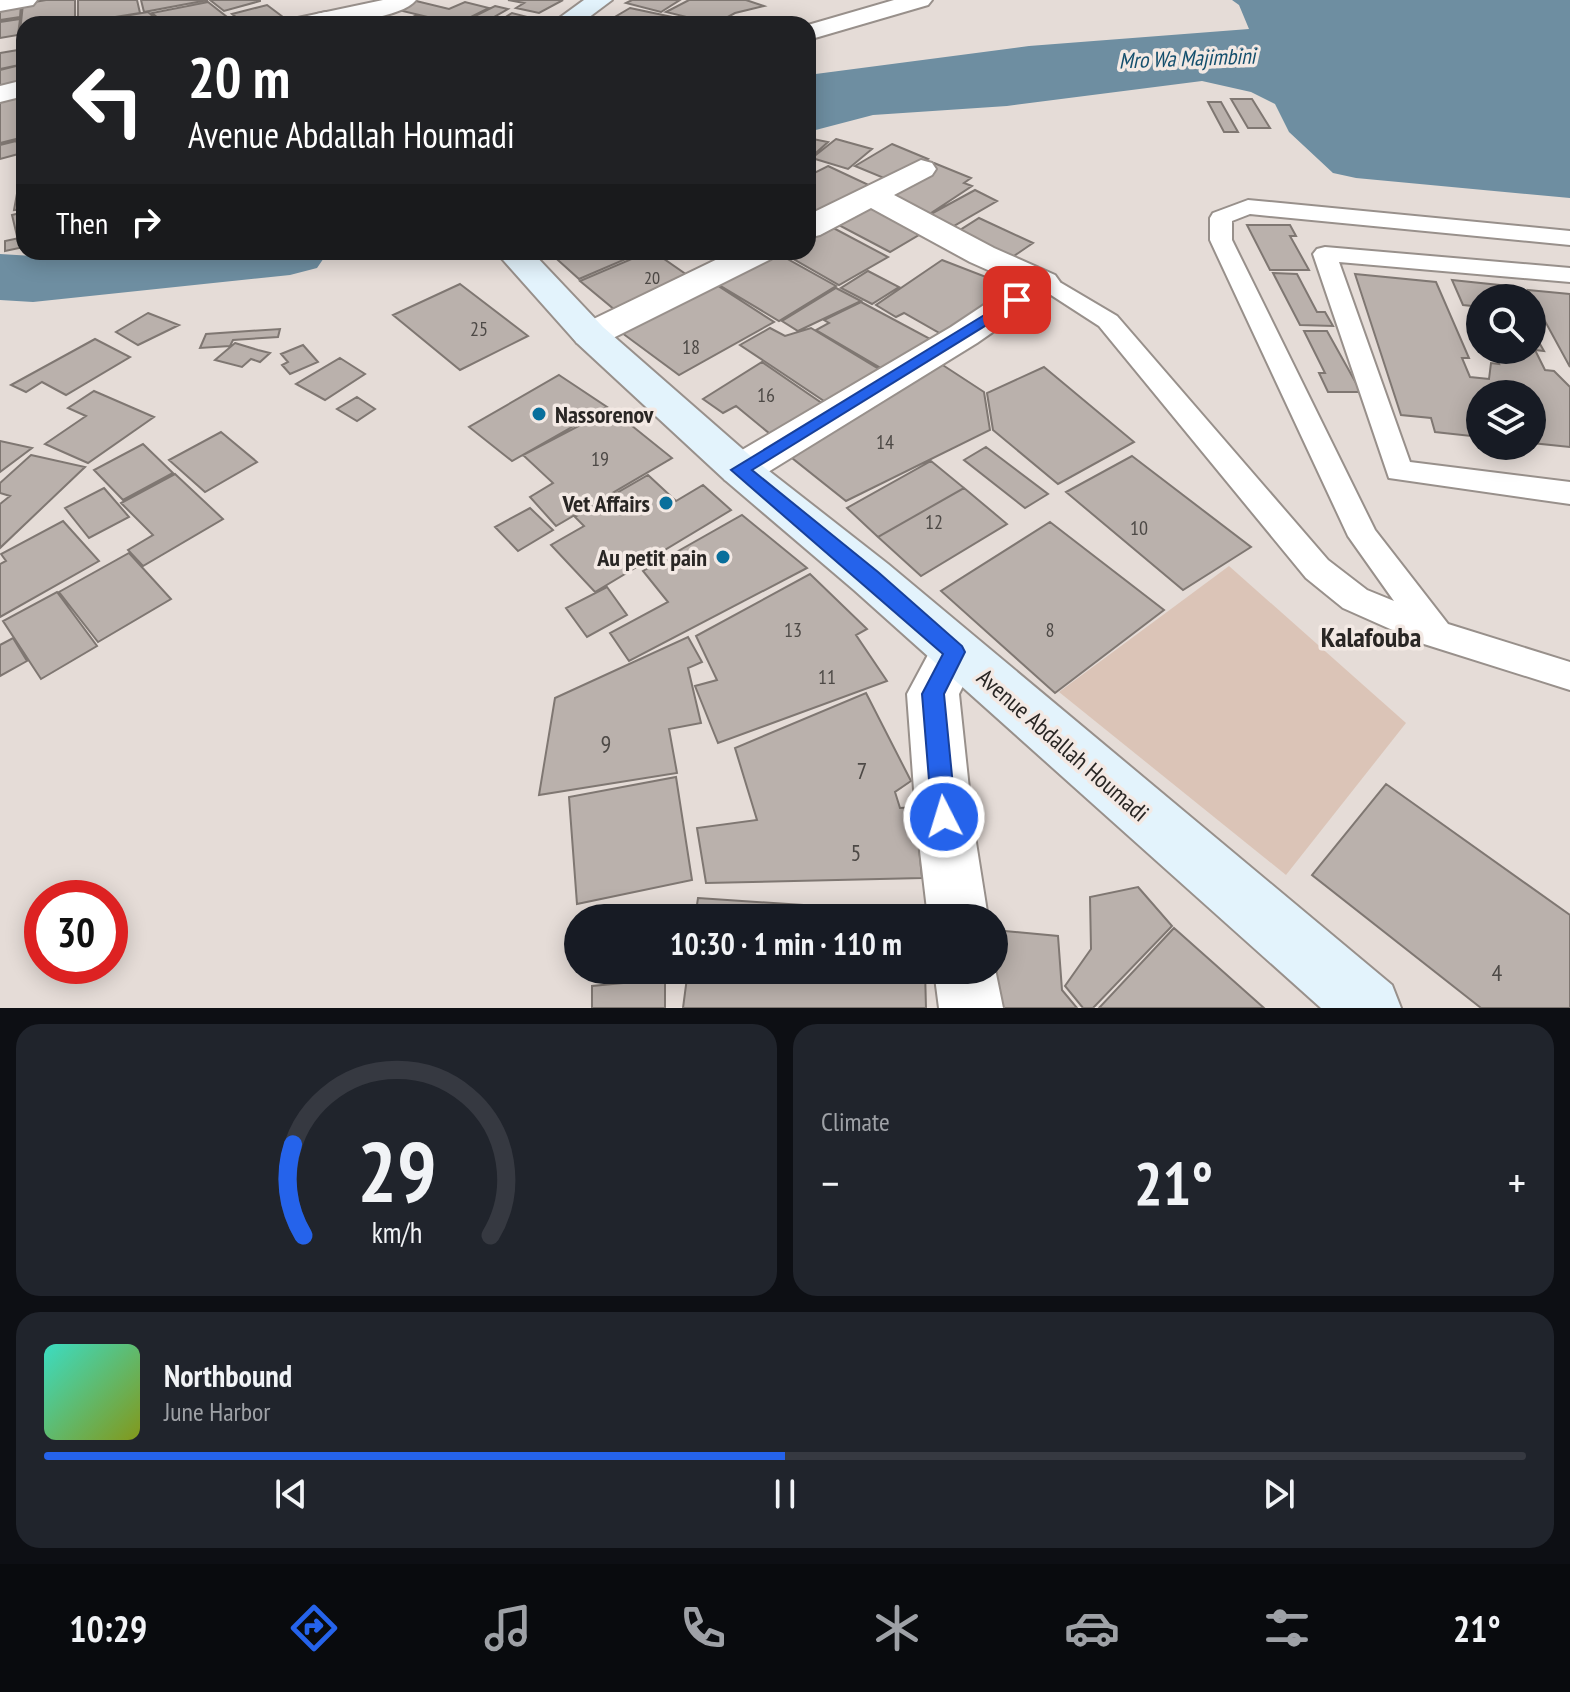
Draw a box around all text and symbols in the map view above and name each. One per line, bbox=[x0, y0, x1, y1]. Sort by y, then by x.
text: 20 m bbox=[188, 41, 290, 113]
water label: Mro Wa Majimbini bbox=[1118, 42, 1259, 74]
icon: left bbox=[56, 48, 160, 152]
text: Avenue Abdallah Houmadi bbox=[188, 111, 515, 158]
icon: right bbox=[124, 200, 168, 244]
text: Then bbox=[56, 203, 108, 242]
house number: 20 bbox=[644, 266, 660, 289]
pin bbox=[983, 266, 1051, 334]
icon: arrive bbox=[995, 278, 1039, 322]
map controls bbox=[1466, 284, 1546, 460]
button: search bbox=[1466, 284, 1546, 364]
house number: 25 bbox=[470, 316, 488, 342]
house number: 18 bbox=[682, 334, 700, 360]
button: layers bbox=[1466, 380, 1546, 460]
house number: 16 bbox=[757, 382, 775, 408]
place label: Nassorenov bbox=[555, 399, 654, 430]
marker: Nassorenov bbox=[530, 405, 548, 423]
house number: 14 bbox=[876, 429, 894, 455]
house number: 19 bbox=[591, 446, 609, 472]
place label: Vet Affairs bbox=[561, 488, 650, 519]
marker: Vet Affairs bbox=[657, 494, 675, 512]
house number: 12 bbox=[925, 509, 943, 535]
house number: 10 bbox=[1130, 515, 1148, 541]
place label: Au petit pain bbox=[596, 542, 707, 573]
marker: Au petit pain bbox=[714, 548, 732, 566]
house number: 13 bbox=[784, 617, 802, 643]
house number: 8 bbox=[1046, 617, 1055, 643]
district label: Kalafouba bbox=[1321, 618, 1421, 655]
street label: Avenue Abdallah Houmadi bbox=[971, 662, 1155, 828]
house number: 11 bbox=[818, 664, 836, 690]
house number: 9 bbox=[601, 728, 611, 759]
house number: 7 bbox=[857, 755, 867, 786]
position arrow bbox=[902, 775, 986, 859]
house number: 5 bbox=[851, 837, 861, 868]
speed limit sign: 30 bbox=[24, 880, 128, 984]
text: 10:30 · 1 min · 110 m bbox=[670, 924, 902, 963]
house number: 4 bbox=[1492, 957, 1503, 988]
text: Climate bbox=[821, 1105, 890, 1138]
text: 29 bbox=[357, 1117, 436, 1225]
text: 21° bbox=[1134, 1144, 1213, 1222]
text: − bbox=[821, 1154, 839, 1211]
text: + bbox=[1508, 1154, 1526, 1211]
text: km/h bbox=[371, 1214, 422, 1251]
text: Northbound bbox=[164, 1356, 292, 1395]
text: June Harbor bbox=[164, 1395, 270, 1428]
icon: previous bbox=[269, 1472, 313, 1516]
icon: pause bbox=[763, 1472, 807, 1516]
icon: next bbox=[1257, 1472, 1301, 1516]
icon: directions bbox=[286, 1600, 342, 1656]
icon: music bbox=[480, 1600, 536, 1656]
icon: phone bbox=[675, 1600, 731, 1656]
icon: climate bbox=[869, 1600, 925, 1656]
icon: car bbox=[1064, 1600, 1120, 1656]
icon: filters bbox=[1259, 1600, 1315, 1656]
text: 10:29 bbox=[69, 1605, 147, 1652]
text: 21° bbox=[1453, 1605, 1501, 1652]

